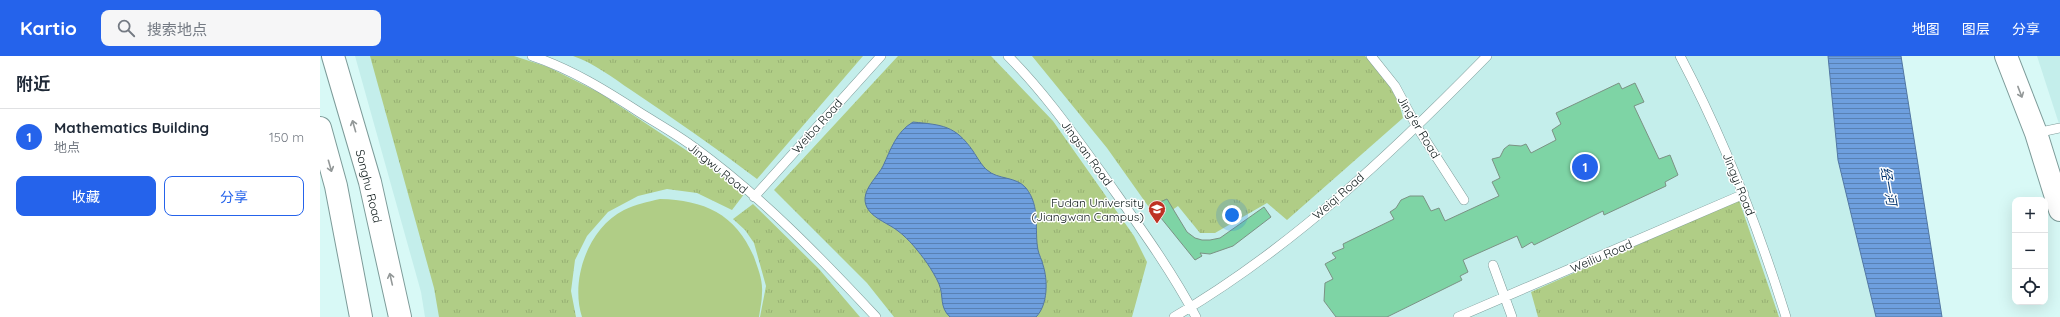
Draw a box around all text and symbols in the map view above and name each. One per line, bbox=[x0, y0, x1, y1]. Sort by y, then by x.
search box bbox=[101, 10, 381, 46]
text: Kartio bbox=[20, 16, 77, 40]
icon: search bbox=[115, 17, 137, 39]
text: 搜索地点 bbox=[147, 20, 207, 39]
text: 地图 bbox=[1912, 20, 1940, 38]
text: 图层 bbox=[1962, 20, 1990, 38]
text: 分享 bbox=[2012, 20, 2040, 38]
text: 附近 bbox=[16, 73, 50, 94]
one-way arrow bbox=[2017, 86, 2025, 98]
street label: Jing'er Road bbox=[1394, 93, 1444, 161]
street label: Weiba Road bbox=[789, 96, 845, 156]
text: Mathematics Building bbox=[54, 118, 209, 137]
street label: Jingsan Road bbox=[1058, 118, 1116, 188]
one-way arrow bbox=[350, 119, 357, 132]
text: 1 bbox=[26, 129, 32, 145]
text: 150 m bbox=[269, 129, 304, 145]
text: 地点 bbox=[54, 139, 80, 155]
street label: Jingwu Road bbox=[685, 139, 751, 197]
street label: Songhu Road bbox=[353, 148, 385, 224]
street label: Jingyi Road bbox=[1720, 150, 1758, 218]
pin: 1 bbox=[1572, 152, 1598, 182]
one-way arrow bbox=[327, 159, 335, 172]
water label: 经一河 bbox=[1878, 165, 1901, 210]
street label: Weiqi Road bbox=[1309, 169, 1367, 223]
button: 收藏 bbox=[16, 176, 156, 216]
button: 分享 bbox=[164, 176, 304, 216]
place label: Fudan University (Jiangwan Campus) bbox=[1032, 195, 1144, 224]
map controls bbox=[2012, 197, 2048, 305]
button: + bbox=[2012, 197, 2048, 233]
school or university icon: Fudan University (Jiangwan Campus) bbox=[1147, 199, 1167, 224]
your location bbox=[1222, 205, 1242, 225]
button: − bbox=[2012, 233, 2048, 269]
street label: Weiliu Road bbox=[1568, 236, 1634, 276]
button: locate bbox=[2012, 269, 2048, 305]
one-way arrow bbox=[387, 273, 395, 286]

